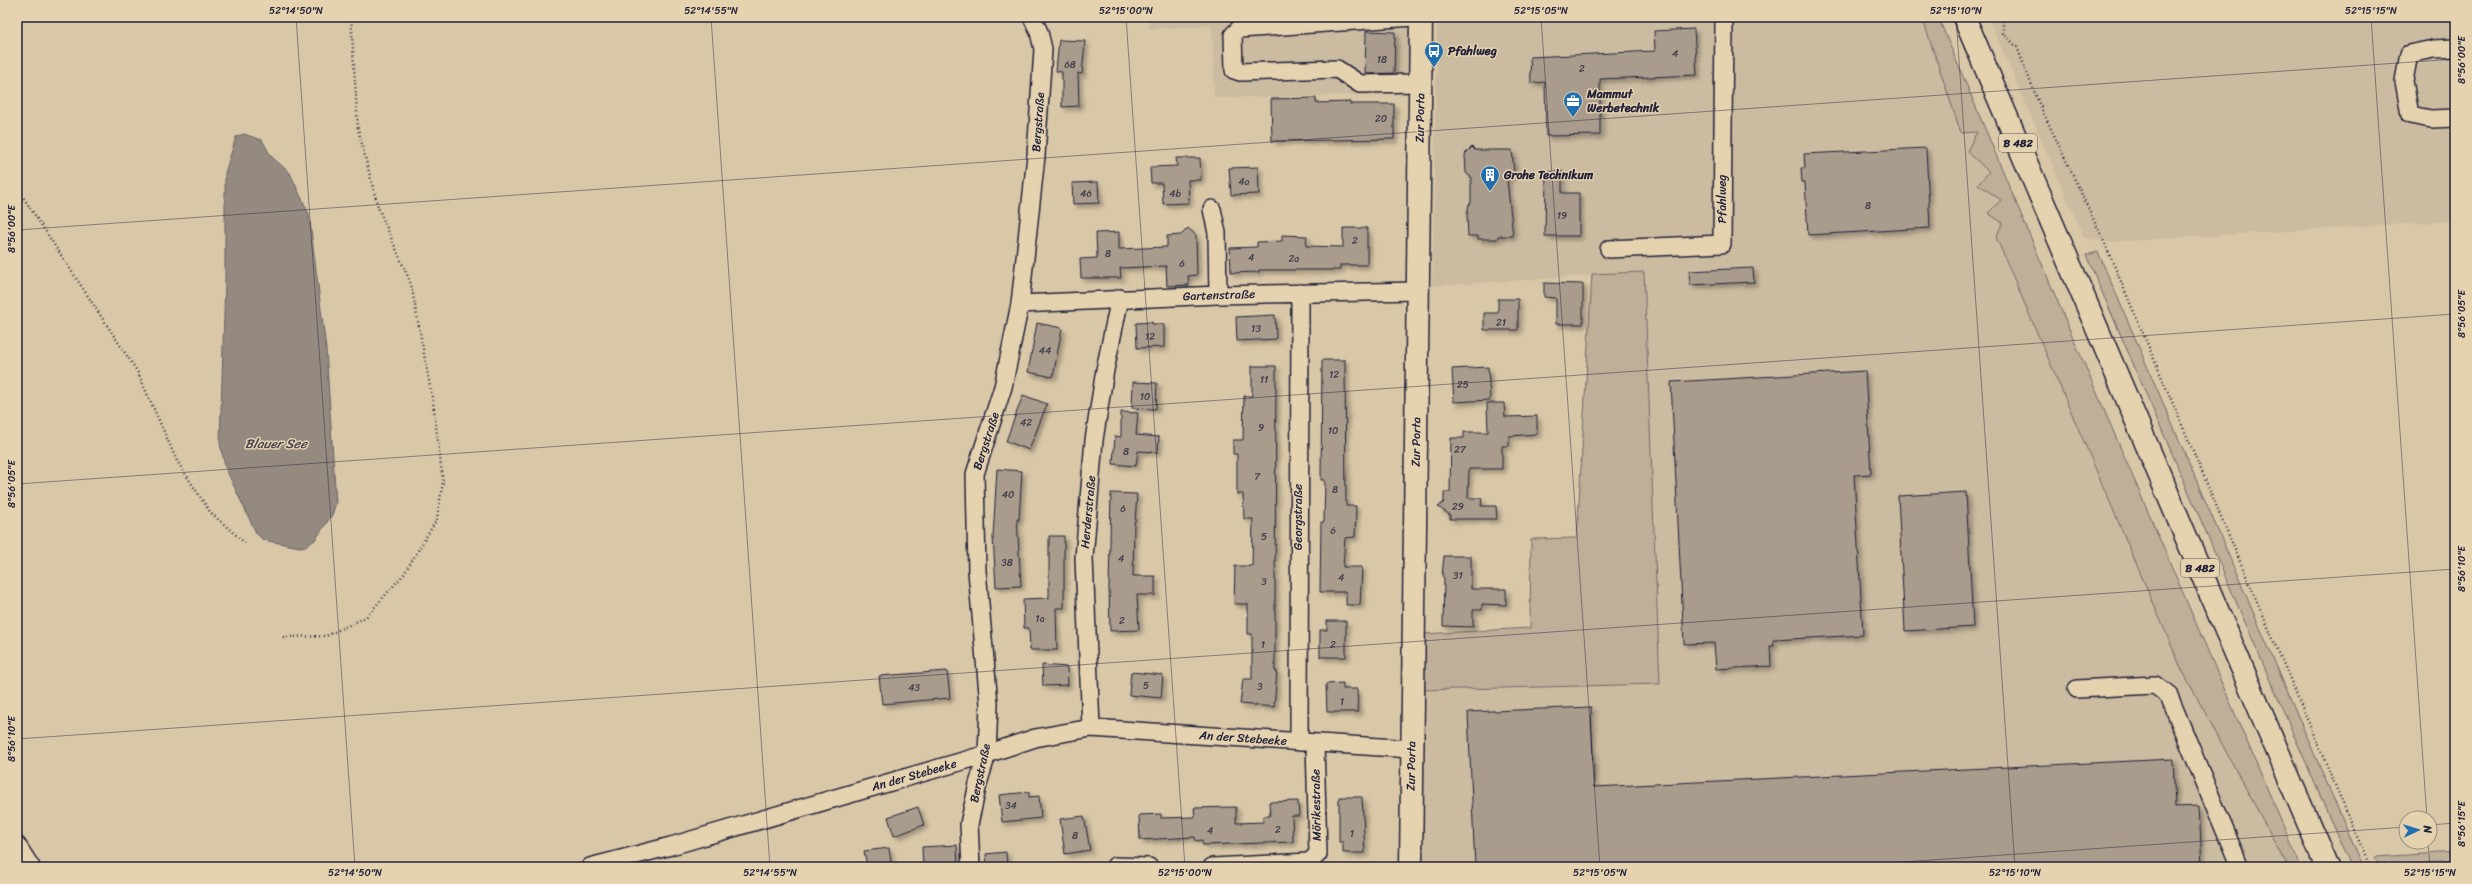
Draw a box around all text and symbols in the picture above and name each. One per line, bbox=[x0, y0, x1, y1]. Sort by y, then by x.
text: 52°14'50"N bbox=[269, 2, 323, 20]
text: 52°14'55"N bbox=[684, 2, 738, 20]
text: 52°15'00"N bbox=[1099, 2, 1153, 20]
text: 52°15'05"N bbox=[1514, 2, 1568, 20]
text: 52°15'10"N bbox=[1930, 2, 1982, 20]
text: 52°15'15"N bbox=[2345, 2, 2397, 20]
text: 8°56'00"E bbox=[2453, 34, 2471, 84]
bus stop icon: Pfahlweg bbox=[1423, 40, 1445, 68]
place label: Pfahlweg bbox=[1448, 40, 1498, 62]
house number: 4 bbox=[1672, 45, 1678, 63]
house number: 18 bbox=[1377, 51, 1387, 69]
house number: 68 bbox=[1064, 56, 1076, 74]
house number: 2 bbox=[1579, 60, 1585, 78]
place label: Mammut Werbetechnik bbox=[1586, 83, 1660, 119]
office icon: Mammut Werbetechnik bbox=[1562, 90, 1584, 118]
street label: Bergstraße bbox=[1025, 91, 1051, 153]
street label: Zur Porta bbox=[1409, 93, 1431, 143]
house number: 20 bbox=[1375, 110, 1387, 128]
road number: B 482 bbox=[1999, 134, 2037, 152]
building icon: Grohe Technikum bbox=[1479, 164, 1501, 192]
place label: Grohe Technikum bbox=[1503, 164, 1594, 186]
house number: 4a bbox=[1238, 173, 1250, 191]
street label: Pfahlweg bbox=[1711, 175, 1733, 223]
house number: 46 bbox=[1080, 185, 1092, 203]
house number: 4b bbox=[1169, 185, 1181, 203]
house number: 8 bbox=[1865, 197, 1871, 215]
text: 8°56'00"E bbox=[3, 203, 21, 253]
house number: 19 bbox=[1557, 207, 1567, 225]
house number: 2 bbox=[1352, 232, 1358, 250]
house number: 8 bbox=[1105, 245, 1111, 263]
house number: 4 bbox=[1248, 249, 1254, 267]
house number: 2a bbox=[1289, 250, 1299, 268]
house number: 6 bbox=[1179, 255, 1185, 273]
street label: Gartenstraße bbox=[1182, 283, 1256, 307]
text: 8°56'05"E bbox=[2453, 289, 2471, 338]
house number: 21 bbox=[1496, 314, 1506, 332]
house number: 13 bbox=[1251, 320, 1261, 338]
house number: 12 bbox=[1145, 328, 1155, 346]
house number: 44 bbox=[1039, 342, 1051, 360]
house number: 12 bbox=[1329, 366, 1339, 384]
house number: 11 bbox=[1260, 371, 1268, 389]
house number: 25 bbox=[1457, 376, 1469, 394]
house number: 10 bbox=[1140, 388, 1150, 406]
street label: Bergstraße bbox=[966, 409, 1006, 473]
house number: 42 bbox=[1020, 414, 1032, 432]
street label: Zur Porta bbox=[1405, 417, 1427, 467]
house number: 9 bbox=[1258, 419, 1264, 437]
house number: 10 bbox=[1328, 422, 1338, 440]
water label: Blauer See bbox=[245, 432, 308, 455]
house number: 27 bbox=[1454, 441, 1467, 459]
house number: 8 bbox=[1123, 443, 1129, 461]
text: 8°56'05"E bbox=[3, 459, 21, 508]
house number: 7 bbox=[1254, 468, 1261, 486]
street label: Herderstraße bbox=[1074, 475, 1102, 549]
house number: 8 bbox=[1332, 481, 1338, 499]
street label: Georgstraße bbox=[1287, 484, 1309, 550]
house number: 40 bbox=[1002, 486, 1014, 504]
house number: 29 bbox=[1452, 498, 1464, 516]
house number: 6 bbox=[1120, 500, 1126, 518]
house number: 6 bbox=[1330, 522, 1336, 540]
house number: 5 bbox=[1261, 528, 1267, 546]
text: 8°56'10"E bbox=[2453, 544, 2471, 592]
house number: 4 bbox=[1118, 550, 1124, 568]
house number: 38 bbox=[1001, 554, 1013, 572]
road number: B 482 bbox=[2181, 559, 2219, 577]
house number: 31 bbox=[1453, 567, 1463, 585]
house number: 4 bbox=[1338, 569, 1344, 587]
house number: 3 bbox=[1261, 573, 1267, 591]
house number: 1a bbox=[1035, 610, 1045, 628]
house number: 2 bbox=[1119, 612, 1125, 630]
house number: 1 bbox=[1261, 636, 1265, 654]
house number: 2 bbox=[1330, 636, 1336, 654]
house number: 5 bbox=[1143, 677, 1149, 695]
house number: 3 bbox=[1257, 678, 1263, 696]
house number: 43 bbox=[908, 679, 920, 697]
house number: 1 bbox=[1340, 693, 1344, 711]
text: 8°56'10"E bbox=[3, 714, 21, 762]
street label: An der Stebeeke bbox=[1197, 724, 1288, 752]
street label: Bergstraße bbox=[963, 741, 997, 805]
street label: Zur Porta bbox=[1400, 741, 1422, 791]
street label: An der Stebeeke bbox=[868, 752, 959, 798]
street label: Mörikestraße bbox=[1304, 769, 1328, 841]
house number: 34 bbox=[1005, 797, 1017, 815]
text: 8°56'15"E bbox=[2453, 800, 2471, 847]
north arrow bbox=[2398, 810, 2438, 850]
house number: 2 bbox=[1275, 821, 1281, 839]
house number: 4 bbox=[1207, 822, 1213, 840]
text: N bbox=[2418, 824, 2437, 834]
house number: 1 bbox=[1350, 825, 1354, 843]
house number: 8 bbox=[1072, 827, 1078, 845]
text: 52°14'50"N bbox=[328, 864, 382, 882]
text: 52°14'55"N bbox=[743, 864, 797, 882]
text: 52°15'00"N bbox=[1158, 864, 1212, 882]
text: 52°15'05"N bbox=[1573, 864, 1627, 882]
text: 52°15'10"N bbox=[1989, 864, 2041, 882]
text: 52°15'15"N bbox=[2404, 864, 2456, 882]

